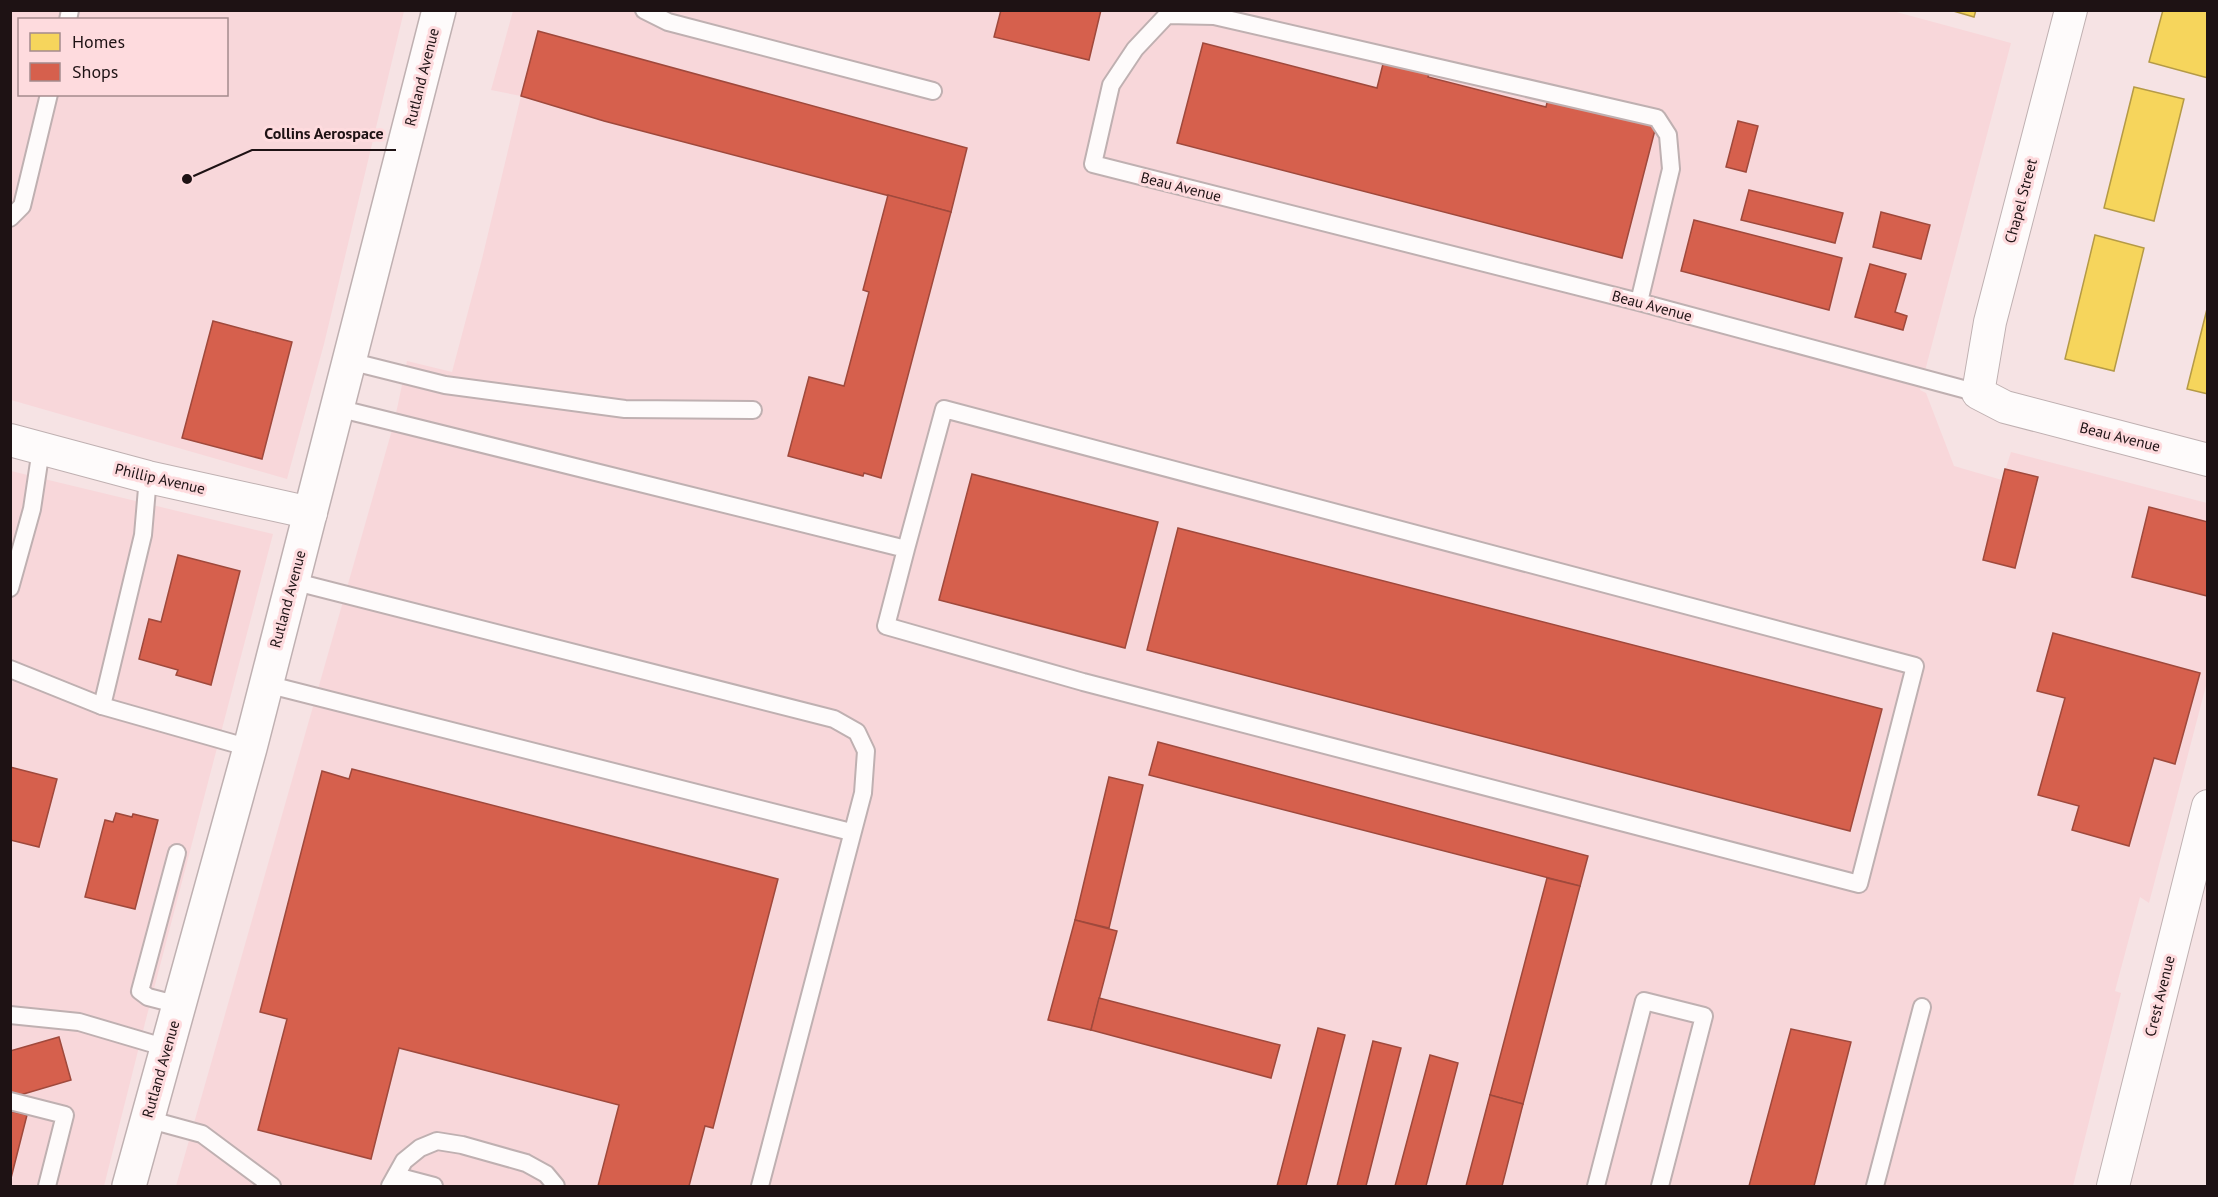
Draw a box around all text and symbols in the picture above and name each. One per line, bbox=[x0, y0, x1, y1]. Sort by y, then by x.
legend bbox=[18, 18, 228, 96]
street label: Rutland Avenue bbox=[400, 26, 443, 128]
text: Homes bbox=[72, 30, 125, 53]
text: Shops bbox=[72, 60, 118, 83]
callout: Collins Aerospace bbox=[252, 116, 396, 150]
text: Collins Aerospace bbox=[264, 123, 384, 143]
street label: Chapel Street bbox=[2000, 157, 2041, 245]
street label: Beau Avenue bbox=[1139, 167, 1223, 206]
street label: Beau Avenue bbox=[1610, 286, 1694, 325]
street label: Beau Avenue bbox=[2078, 417, 2162, 456]
street label: Phillip Avenue bbox=[113, 459, 207, 498]
street label: Rutland Avenue bbox=[265, 548, 310, 650]
street label: Crest Avenue bbox=[2140, 953, 2179, 1038]
street label: Rutland Avenue bbox=[138, 1018, 183, 1120]

